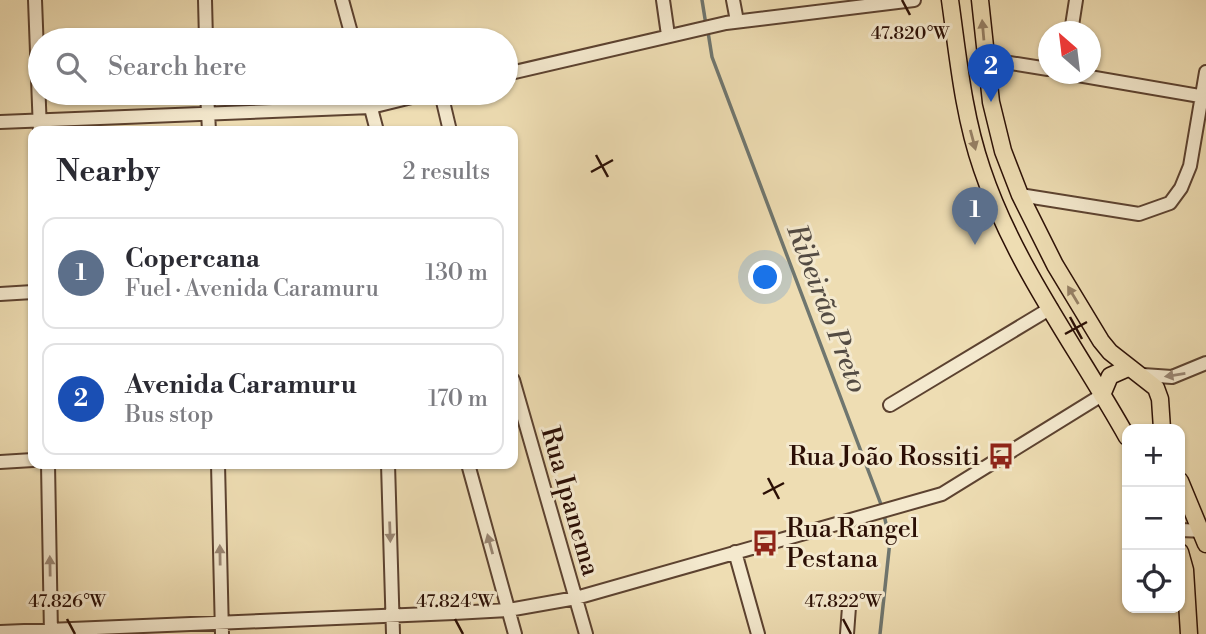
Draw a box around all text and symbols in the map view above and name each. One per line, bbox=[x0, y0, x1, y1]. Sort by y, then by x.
one-way arrow bbox=[977, 18, 988, 40]
north arrow bbox=[1038, 21, 1101, 84]
text: 47.820°W bbox=[871, 22, 950, 45]
search box bbox=[28, 28, 518, 105]
pin: 2 bbox=[968, 44, 1014, 102]
icon: search bbox=[52, 48, 90, 86]
text: Search here bbox=[108, 51, 247, 83]
one-way arrow bbox=[969, 130, 979, 151]
text: Nearby bbox=[56, 153, 160, 191]
text: 2 results bbox=[403, 158, 490, 186]
pin: 1 bbox=[952, 187, 998, 245]
water label: Ribeirão Preto bbox=[778, 218, 875, 398]
text: Copercana bbox=[125, 243, 260, 275]
text: 1 bbox=[75, 259, 87, 287]
text: 130 m bbox=[425, 259, 488, 287]
your location bbox=[748, 260, 782, 294]
text: Fuel · Avenida Caramuru bbox=[125, 275, 379, 303]
one-way arrow bbox=[1066, 285, 1079, 304]
text: Avenida Caramuru bbox=[125, 369, 357, 401]
one-way arrow bbox=[1164, 370, 1186, 381]
text: 2 bbox=[74, 385, 88, 413]
text: 170 m bbox=[428, 385, 488, 413]
text: Bus stop bbox=[125, 401, 213, 429]
street label: Rua Ipanema bbox=[533, 423, 607, 580]
map controls bbox=[1122, 424, 1185, 613]
button: + bbox=[1122, 424, 1185, 487]
place label: Rua João Rossiti bbox=[789, 441, 980, 473]
bus stop icon: Rua João Rossiti bbox=[986, 441, 1016, 471]
button: − bbox=[1122, 487, 1185, 550]
place label: Rua Rangel Pestana bbox=[786, 513, 919, 575]
one-way arrow bbox=[384, 521, 396, 543]
bus stop icon: Rua Rangel Pestana bbox=[750, 528, 780, 558]
one-way arrow bbox=[484, 533, 495, 555]
one-way arrow bbox=[214, 544, 226, 566]
button: locate bbox=[1122, 550, 1185, 613]
one-way arrow bbox=[44, 555, 56, 577]
text: 47.826°W bbox=[28, 590, 107, 613]
text: 47.824°W bbox=[416, 590, 494, 613]
text: 47.822°W bbox=[804, 590, 882, 613]

